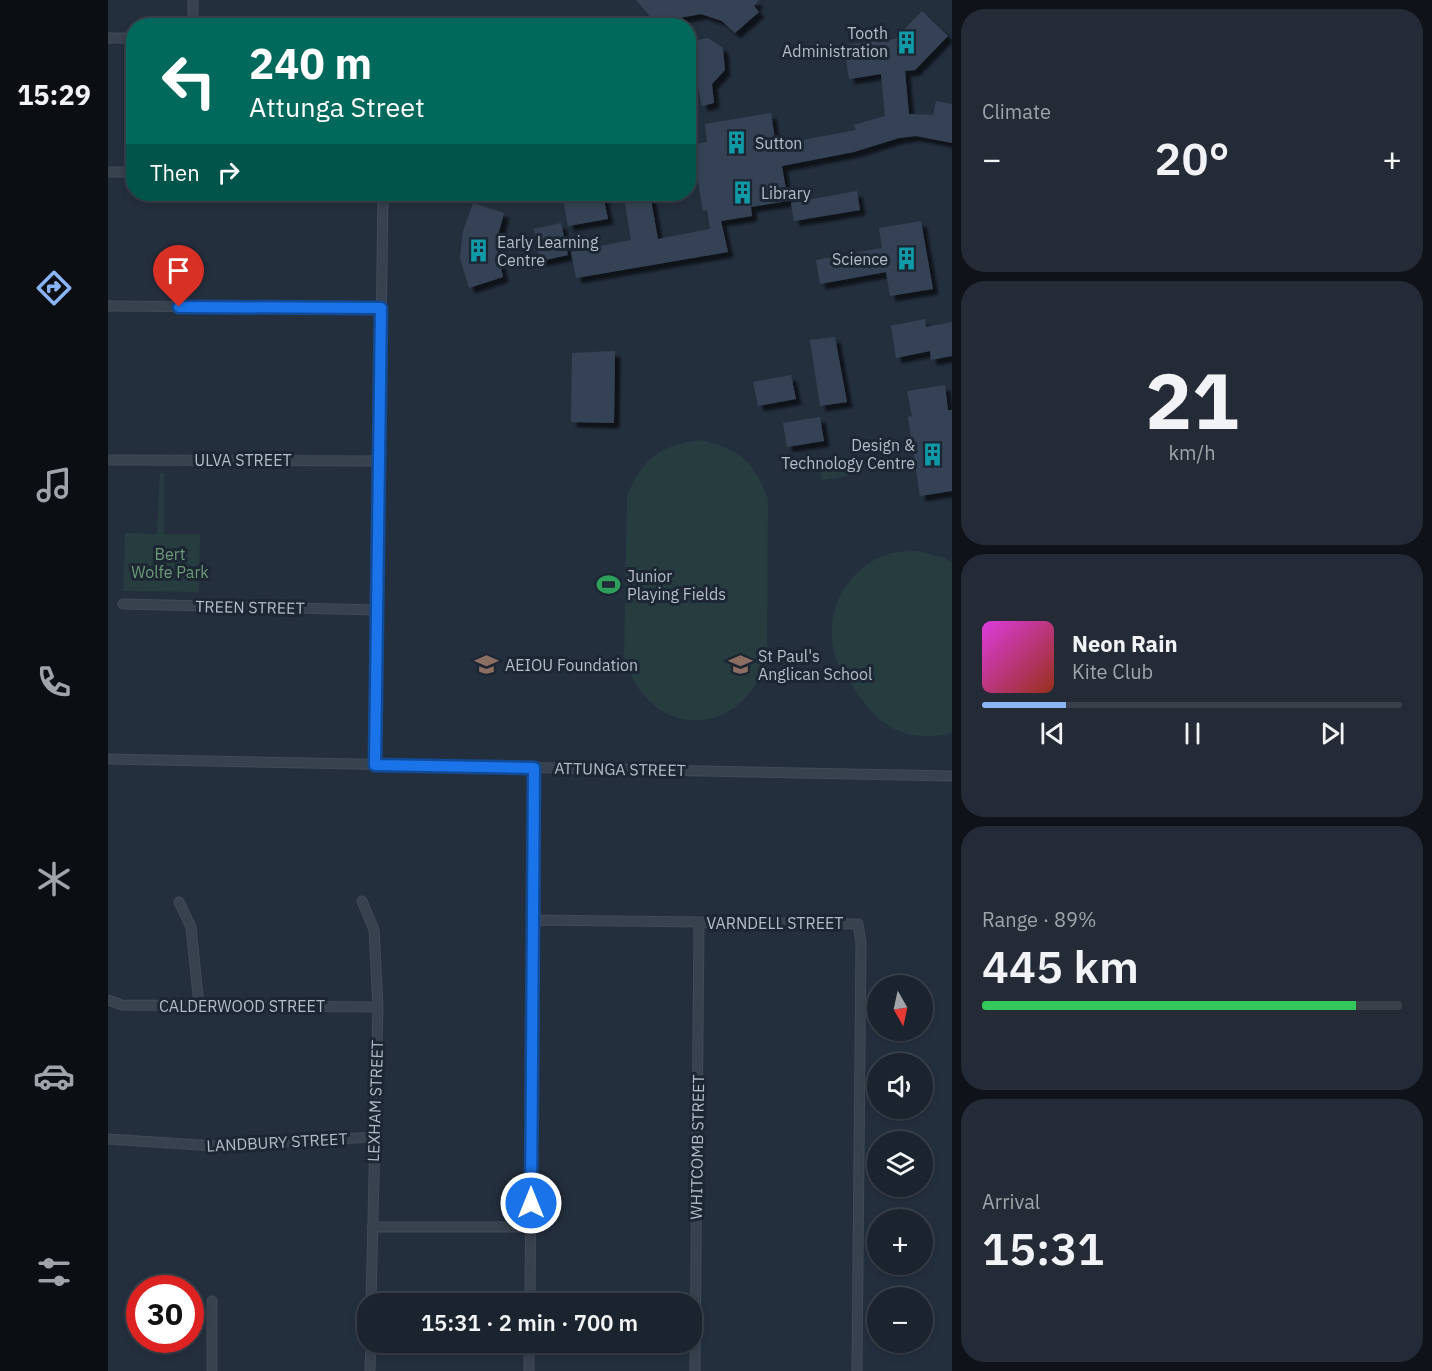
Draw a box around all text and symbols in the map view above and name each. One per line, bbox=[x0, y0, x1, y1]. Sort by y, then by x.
place label: Tooth Administration bbox=[782, 23, 888, 61]
building icon: Tooth Administration bbox=[893, 29, 919, 55]
text: 240 m bbox=[249, 36, 372, 91]
icon: left bbox=[150, 42, 228, 120]
text: 15:29 bbox=[17, 77, 91, 112]
text: Attunga Street bbox=[249, 89, 425, 124]
text: Climate bbox=[982, 98, 1051, 125]
text: 20° bbox=[1154, 129, 1230, 187]
building icon: Sutton bbox=[724, 130, 750, 156]
place label: Sutton bbox=[755, 133, 802, 153]
text: − bbox=[982, 137, 1002, 180]
text: + bbox=[1382, 137, 1402, 180]
icon: right bbox=[212, 156, 245, 189]
text: Then bbox=[150, 158, 200, 187]
building icon: Library bbox=[730, 180, 756, 206]
place label: Library bbox=[761, 183, 811, 203]
place label: Early Learning Centre bbox=[497, 232, 599, 270]
building icon: Early Learning Centre bbox=[466, 238, 492, 264]
pin bbox=[153, 245, 204, 307]
building icon: Science bbox=[893, 246, 919, 272]
place label: Science bbox=[832, 249, 888, 269]
icon: arrive bbox=[162, 254, 195, 287]
icon: directions bbox=[33, 267, 75, 309]
text: 21 bbox=[1145, 349, 1239, 450]
place label: Design & Technology Centre bbox=[781, 435, 915, 473]
text: km/h bbox=[1168, 439, 1216, 466]
building icon: Design & Technology Centre bbox=[920, 441, 946, 467]
street label: ULVA STREET bbox=[194, 450, 292, 470]
icon: music bbox=[33, 464, 75, 506]
park label: Bert Wolfe Park bbox=[131, 544, 209, 582]
place label: Junior Playing Fields bbox=[627, 566, 726, 604]
sports icon: Junior Playing Fields bbox=[596, 572, 622, 598]
street label: TREEN STREET bbox=[195, 596, 305, 618]
text: Neon Rain bbox=[1072, 629, 1178, 658]
place label: St Paul's Anglican School bbox=[758, 646, 872, 684]
school or university icon: AEIOU Foundation bbox=[474, 652, 500, 678]
school or university icon: St Paul's Anglican School bbox=[727, 652, 753, 678]
place label: AEIOU Foundation bbox=[505, 655, 638, 675]
text: Kite Club bbox=[1072, 658, 1153, 685]
icon: phone bbox=[33, 661, 75, 703]
icon: previous bbox=[1036, 717, 1069, 750]
icon: pause bbox=[1176, 717, 1209, 750]
icon: next bbox=[1316, 717, 1349, 750]
street label: ATTUNGA STREET bbox=[554, 758, 686, 780]
icon: climate bbox=[33, 858, 75, 900]
text: Range · 89% bbox=[982, 906, 1097, 933]
street label: VARNDELL STREET bbox=[706, 913, 844, 933]
text: 445 km bbox=[982, 937, 1139, 995]
north arrow bbox=[867, 975, 933, 1041]
map controls bbox=[867, 975, 933, 1353]
street label: CALDERWOOD STREET bbox=[159, 996, 325, 1016]
street label: LEXHAM STREET bbox=[363, 1040, 387, 1162]
button: sound bbox=[867, 1053, 933, 1119]
icon: car bbox=[33, 1055, 75, 1097]
street label: WHITCOMB STREET bbox=[686, 1074, 708, 1220]
street label: LANDBURY STREET bbox=[206, 1128, 348, 1156]
button: layers bbox=[867, 1131, 933, 1197]
position arrow bbox=[499, 1171, 563, 1235]
text: Arrival bbox=[982, 1188, 1040, 1215]
button: + bbox=[867, 1209, 933, 1275]
text: 15:31 bbox=[982, 1219, 1104, 1277]
icon: filters bbox=[33, 1251, 75, 1293]
speed limit sign: 30 bbox=[126, 1275, 204, 1353]
button: − bbox=[867, 1287, 933, 1353]
text: 15:31 · 2 min · 700 m bbox=[421, 1308, 638, 1337]

